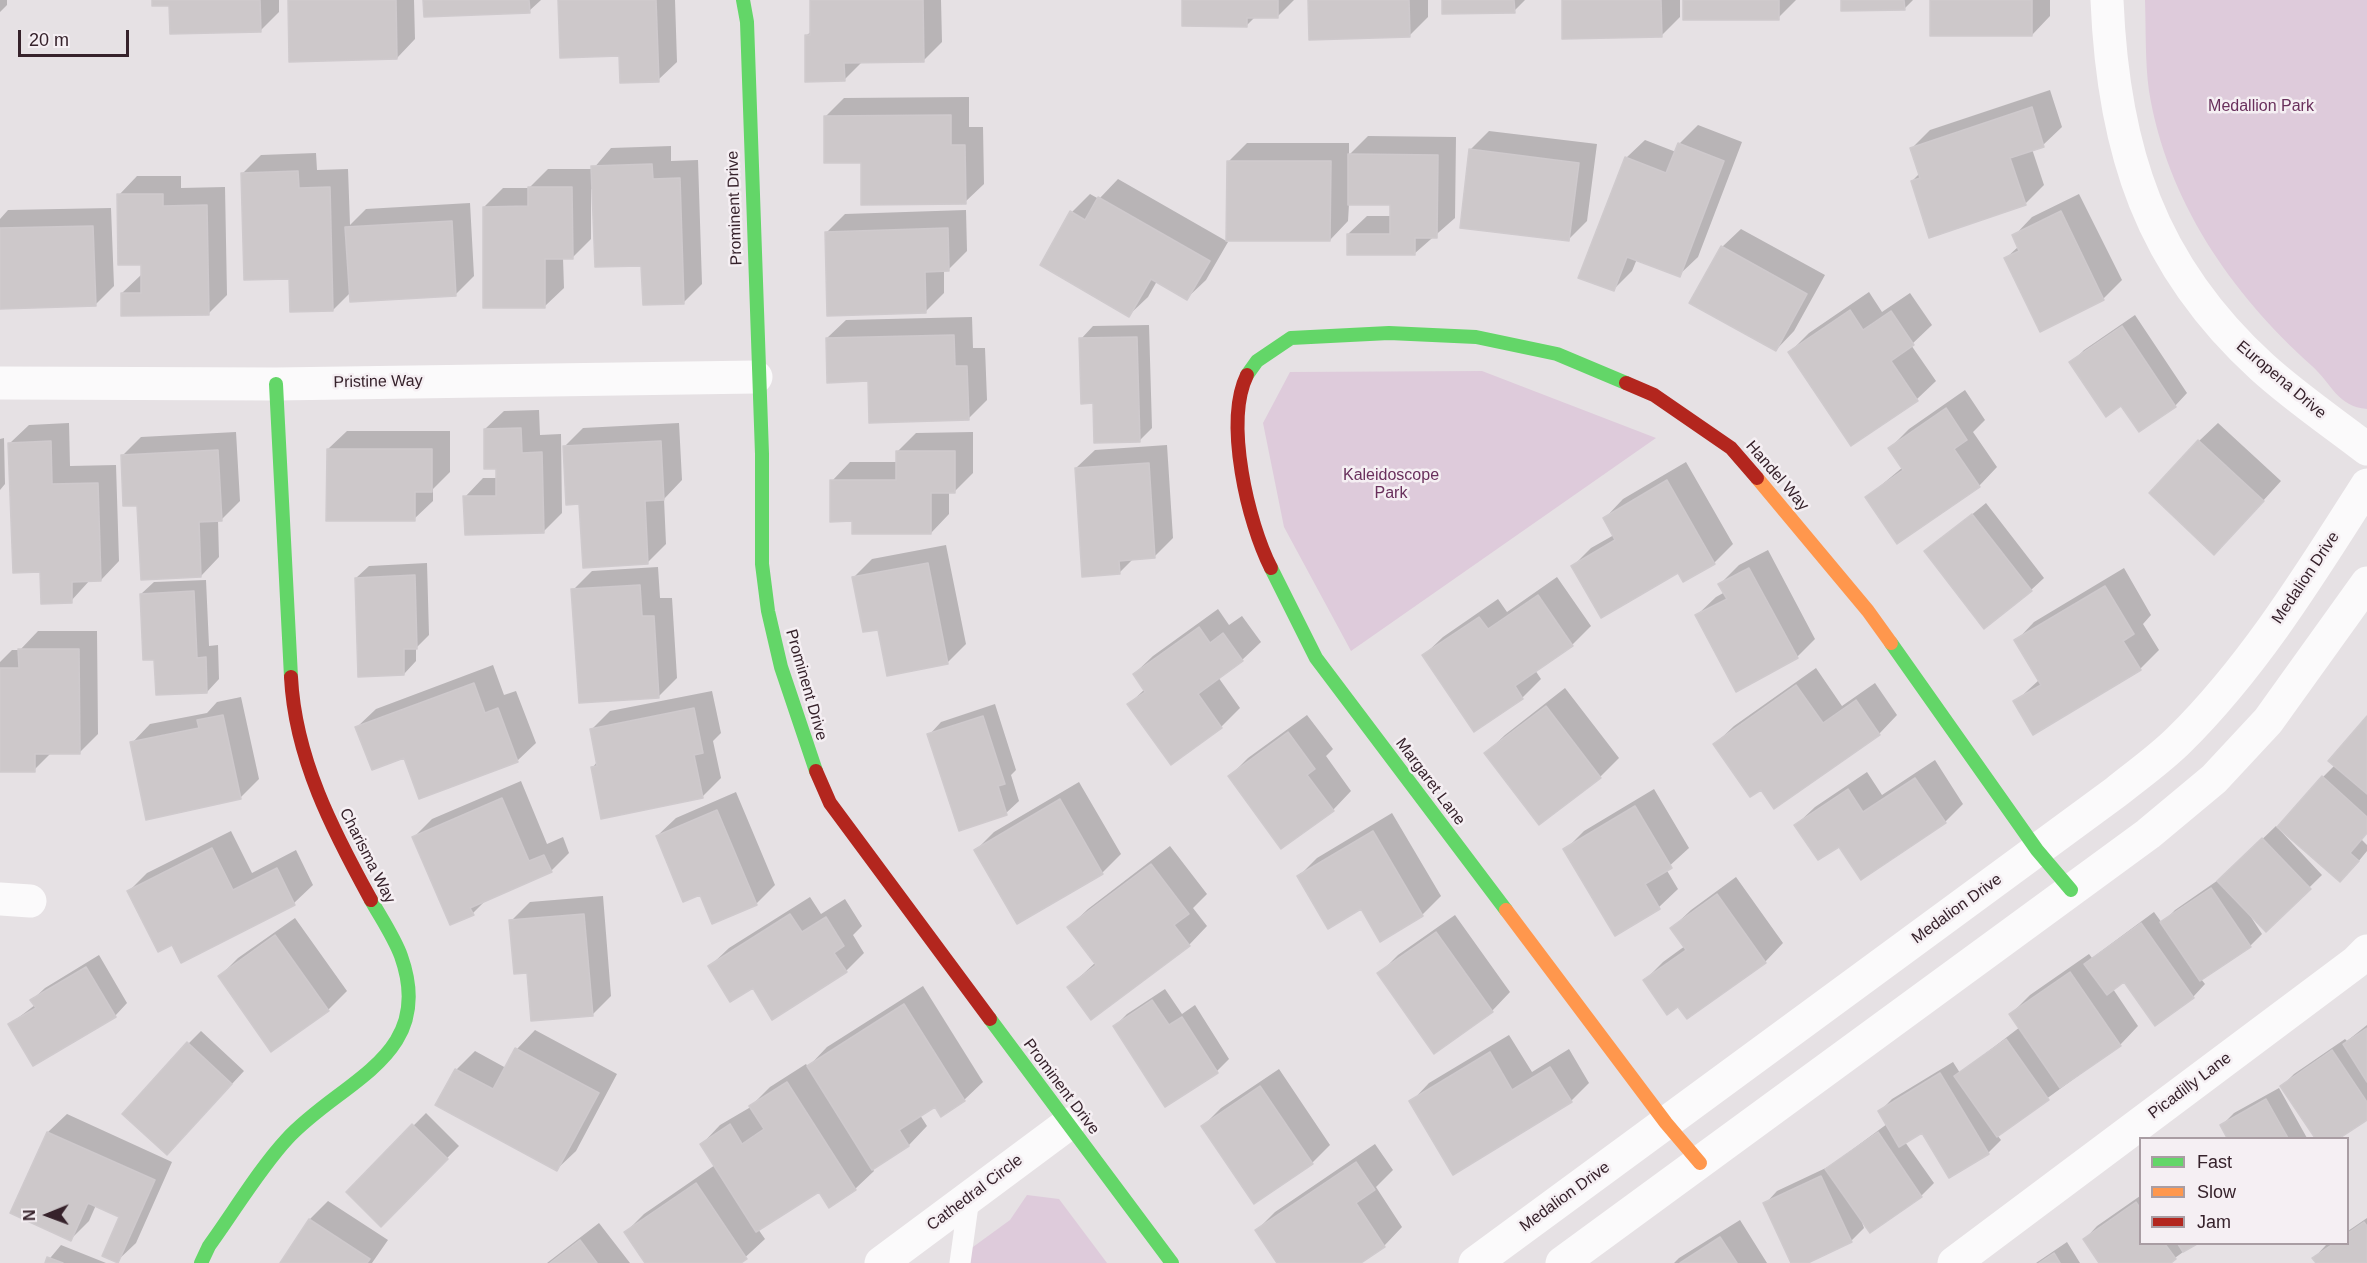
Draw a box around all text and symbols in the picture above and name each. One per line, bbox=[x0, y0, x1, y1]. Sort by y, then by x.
scale bar bbox=[21, 18, 132, 56]
text: 20 m bbox=[29, 30, 69, 50]
park label: Medallion Park bbox=[2208, 97, 2314, 117]
street label: Prominent Drive bbox=[723, 150, 747, 266]
street label: Europena Drive bbox=[2232, 337, 2330, 423]
street label: Pristine Way bbox=[333, 372, 423, 392]
street label: Handel Way bbox=[1741, 437, 1813, 515]
park label: Kaleidoscope Park bbox=[1343, 466, 1439, 504]
street label: Medalion Drive bbox=[2268, 528, 2344, 628]
street label: Prominent Drive bbox=[781, 627, 831, 743]
street label: Margaret Lane bbox=[1391, 735, 1469, 829]
street label: Charisma Way bbox=[335, 805, 399, 907]
street label: Medalion Drive bbox=[1908, 870, 2006, 948]
street label: Prominent Drive bbox=[1019, 1035, 1103, 1139]
street label: Picadilly Lane bbox=[2145, 1049, 2235, 1123]
legend bbox=[2139, 1137, 2349, 1245]
street label: Cathedral Circle bbox=[923, 1151, 1027, 1235]
text: Fast bbox=[2197, 1152, 2232, 1172]
street label: Medalion Drive bbox=[1516, 1158, 1614, 1236]
text: Slow bbox=[2197, 1182, 2236, 1202]
north arrow bbox=[18, 1185, 78, 1245]
text: N bbox=[21, 1209, 38, 1221]
text: Jam bbox=[2197, 1212, 2231, 1232]

